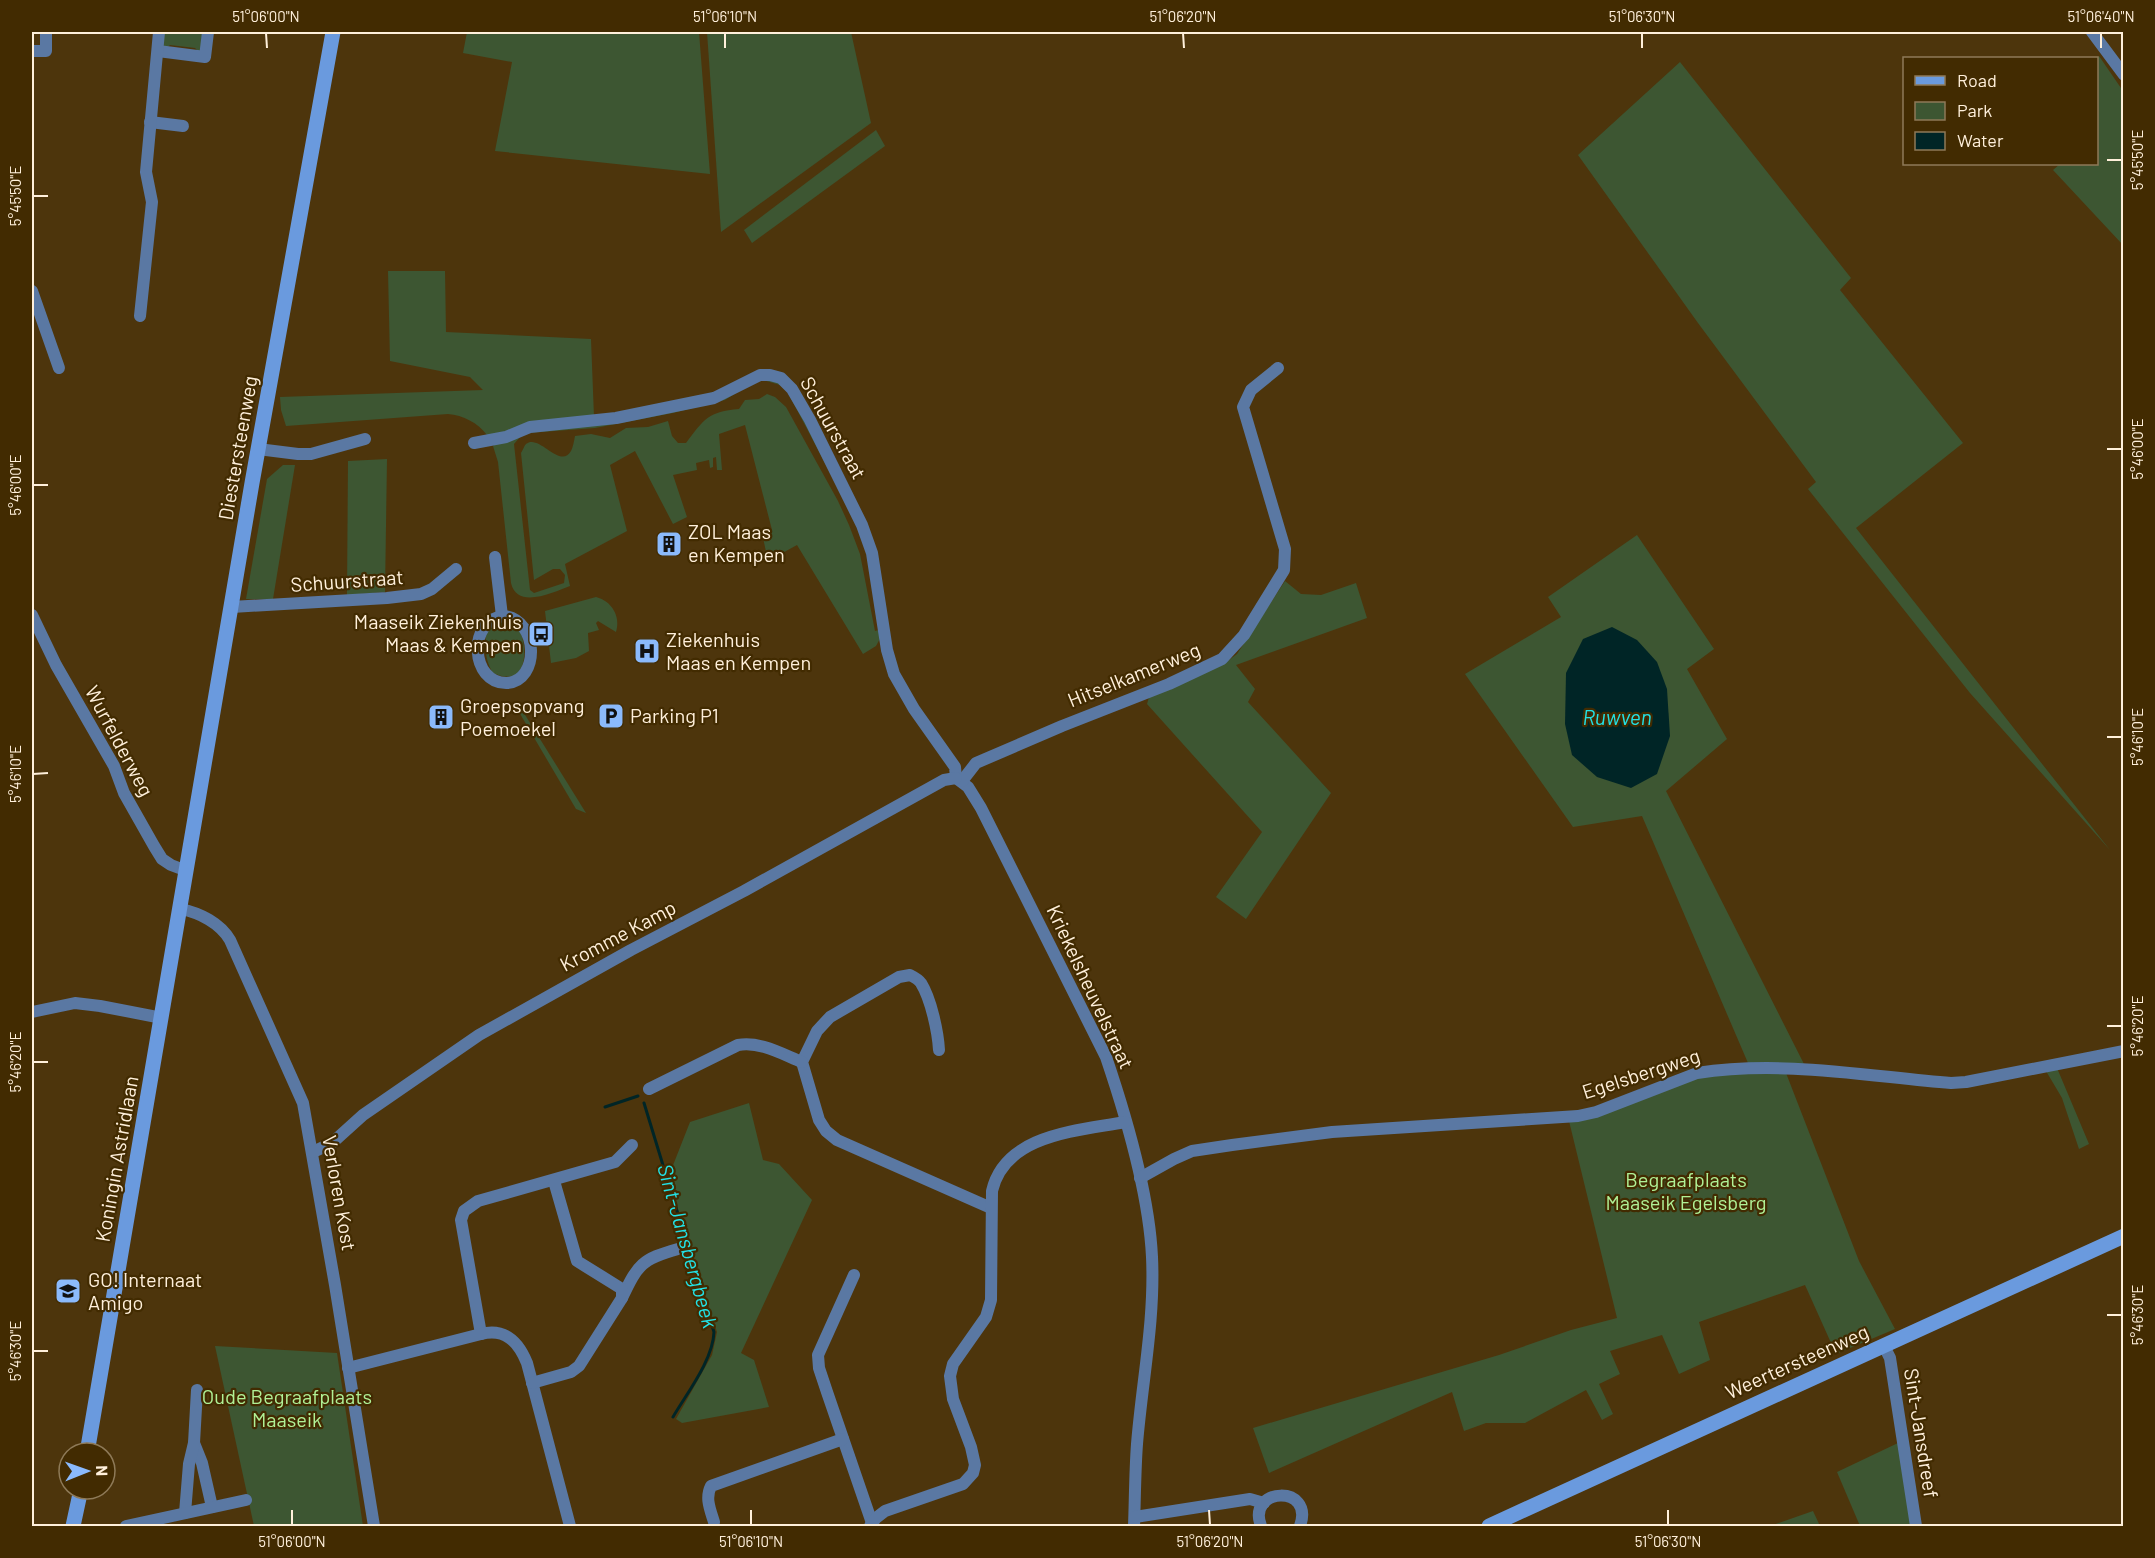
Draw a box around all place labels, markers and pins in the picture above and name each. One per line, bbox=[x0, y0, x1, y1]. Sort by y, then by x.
place label: ZOL Maas en Kempen bbox=[688, 519, 785, 566]
building icon: ZOL Maas en Kempen bbox=[654, 529, 684, 559]
place label: Maaseik Ziekenhuis Maas & Kempen bbox=[354, 609, 522, 656]
bus stop icon: Maaseik Ziekenhuis Maas & Kempen bbox=[526, 619, 556, 649]
place label: Ziekenhuis Maas en Kempen bbox=[666, 627, 811, 674]
hospital icon: Ziekenhuis Maas en Kempen bbox=[632, 636, 662, 666]
place label: Groepsopvang Poemoekel bbox=[460, 693, 584, 740]
parking icon: Parking P1 bbox=[596, 701, 626, 731]
building icon: Groepsopvang Poemoekel bbox=[426, 702, 456, 732]
place label: Parking P1 bbox=[630, 703, 719, 727]
place label: GO! Internaat Amigo bbox=[88, 1267, 202, 1314]
school or university icon: GO! Internaat Amigo bbox=[53, 1276, 83, 1306]

